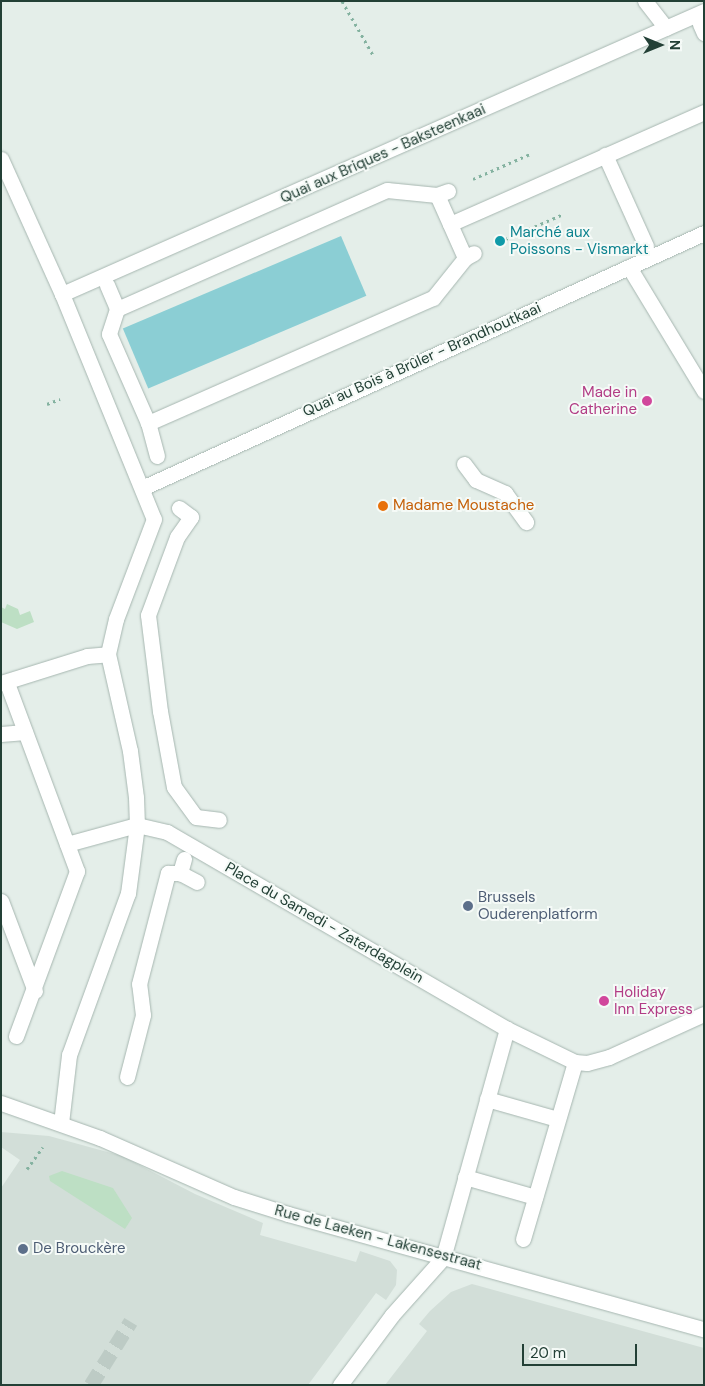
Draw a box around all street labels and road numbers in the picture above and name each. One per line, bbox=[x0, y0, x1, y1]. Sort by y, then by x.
street label: Quai aux Briques - Baksteenkaai bbox=[278, 100, 488, 208]
street label: Quai au Bois à Brûler - Brandhoutkaai bbox=[300, 299, 544, 421]
street label: Place du Samedi - Zaterdagplein bbox=[222, 859, 426, 987]
street label: Rue de Laeken - Lakensestraat bbox=[272, 1202, 484, 1274]

